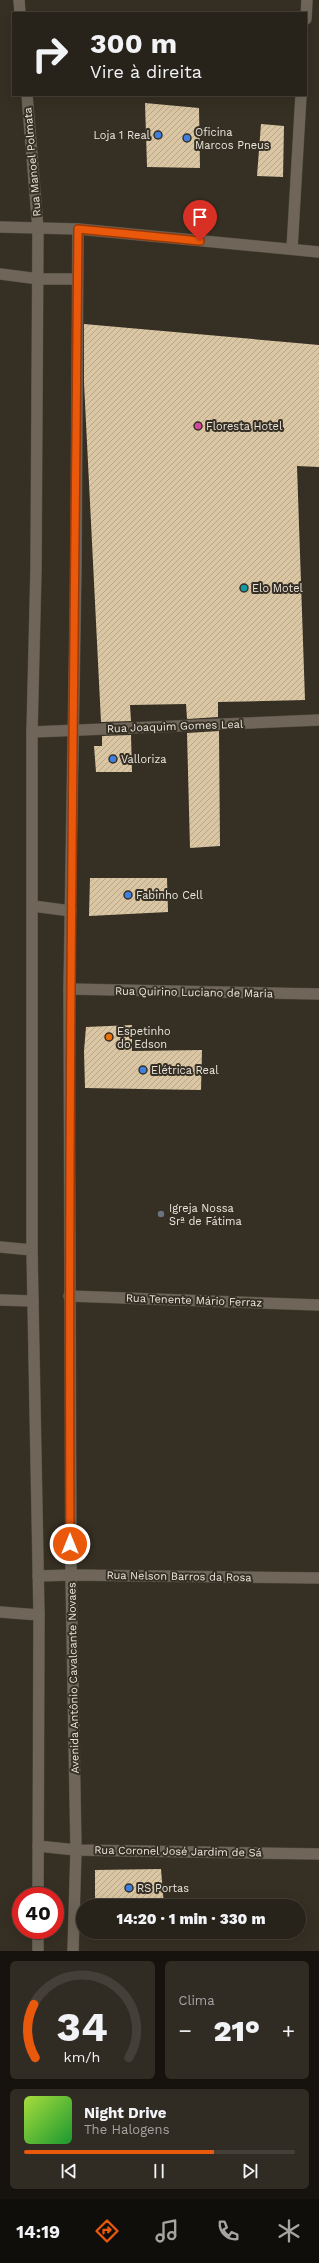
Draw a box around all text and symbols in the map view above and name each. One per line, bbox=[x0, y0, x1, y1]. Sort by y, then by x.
text: 300 m bbox=[90, 27, 177, 60]
icon: right bbox=[24, 28, 76, 80]
text: Vire à direita bbox=[90, 61, 202, 82]
street label: Rua Manoel Polmata bbox=[21, 107, 44, 217]
place label: Oficina Marcos Pneus bbox=[195, 126, 270, 152]
place label: Loja 1 Real bbox=[93, 129, 151, 142]
marker: Loja 1 Real bbox=[153, 130, 163, 140]
marker: Oficina Marcos Pneus bbox=[182, 133, 192, 143]
pin bbox=[183, 200, 217, 241]
icon: arrive bbox=[189, 206, 211, 228]
place label: Floresta Hotel bbox=[206, 420, 283, 433]
marker: Floresta Hotel bbox=[193, 421, 203, 431]
place label: Elo Motel bbox=[252, 582, 303, 595]
marker: Elo Motel bbox=[239, 583, 249, 593]
street label: Rua Joaquim Gomes Leal bbox=[107, 718, 244, 735]
place label: Valloriza bbox=[121, 753, 167, 766]
marker: Valloriza bbox=[108, 754, 118, 764]
place label: Fabinho Cell bbox=[136, 889, 203, 902]
marker: Fabinho Cell bbox=[123, 890, 133, 900]
street label: Rua Quirino Luciano de Maria bbox=[115, 985, 273, 1000]
place label: Espetinho do Edson bbox=[117, 1025, 171, 1051]
marker: Espetinho do Edson bbox=[104, 1032, 114, 1042]
place label: Elétrica Real bbox=[151, 1064, 219, 1077]
marker: Elétrica Real bbox=[138, 1065, 148, 1075]
place label: Igreja Nossa Srª de Fátima bbox=[169, 1202, 242, 1228]
marker: Igreja Nossa Srª de Fátima bbox=[156, 1209, 166, 1219]
street label: Rua Tenente Mário Ferraz bbox=[126, 1292, 263, 1309]
position arrow bbox=[49, 1523, 91, 1565]
street label: Rua Nelson Barros da Rosa bbox=[106, 1569, 252, 1584]
street label: Avenida Antônio Cavalcante Novaes bbox=[65, 1582, 82, 1774]
street label: Rua Coronel José Jardim de Sá bbox=[94, 1844, 262, 1859]
place label: RS Portas bbox=[137, 1882, 189, 1895]
marker: RS Portas bbox=[124, 1883, 134, 1893]
speed limit sign: 40 bbox=[12, 1887, 64, 1939]
text: 14:20 · 1 min · 330 m bbox=[117, 1910, 265, 1928]
text: Clima bbox=[179, 1993, 215, 2008]
text: 34 bbox=[56, 2002, 108, 2051]
text: 21° bbox=[213, 2013, 260, 2048]
text: − bbox=[179, 2018, 192, 2043]
text: + bbox=[282, 2018, 295, 2043]
text: km/h bbox=[64, 2049, 101, 2065]
text: Night Drive bbox=[84, 2104, 167, 2122]
text: The Halogens bbox=[84, 2122, 170, 2137]
icon: previous bbox=[58, 2160, 80, 2182]
icon: pause bbox=[148, 2160, 170, 2182]
icon: next bbox=[239, 2160, 261, 2182]
icon: directions bbox=[93, 2217, 121, 2245]
icon: music bbox=[153, 2217, 181, 2245]
icon: phone bbox=[214, 2217, 242, 2245]
icon: climate bbox=[275, 2217, 303, 2245]
text: 14:19 bbox=[16, 2221, 60, 2242]

